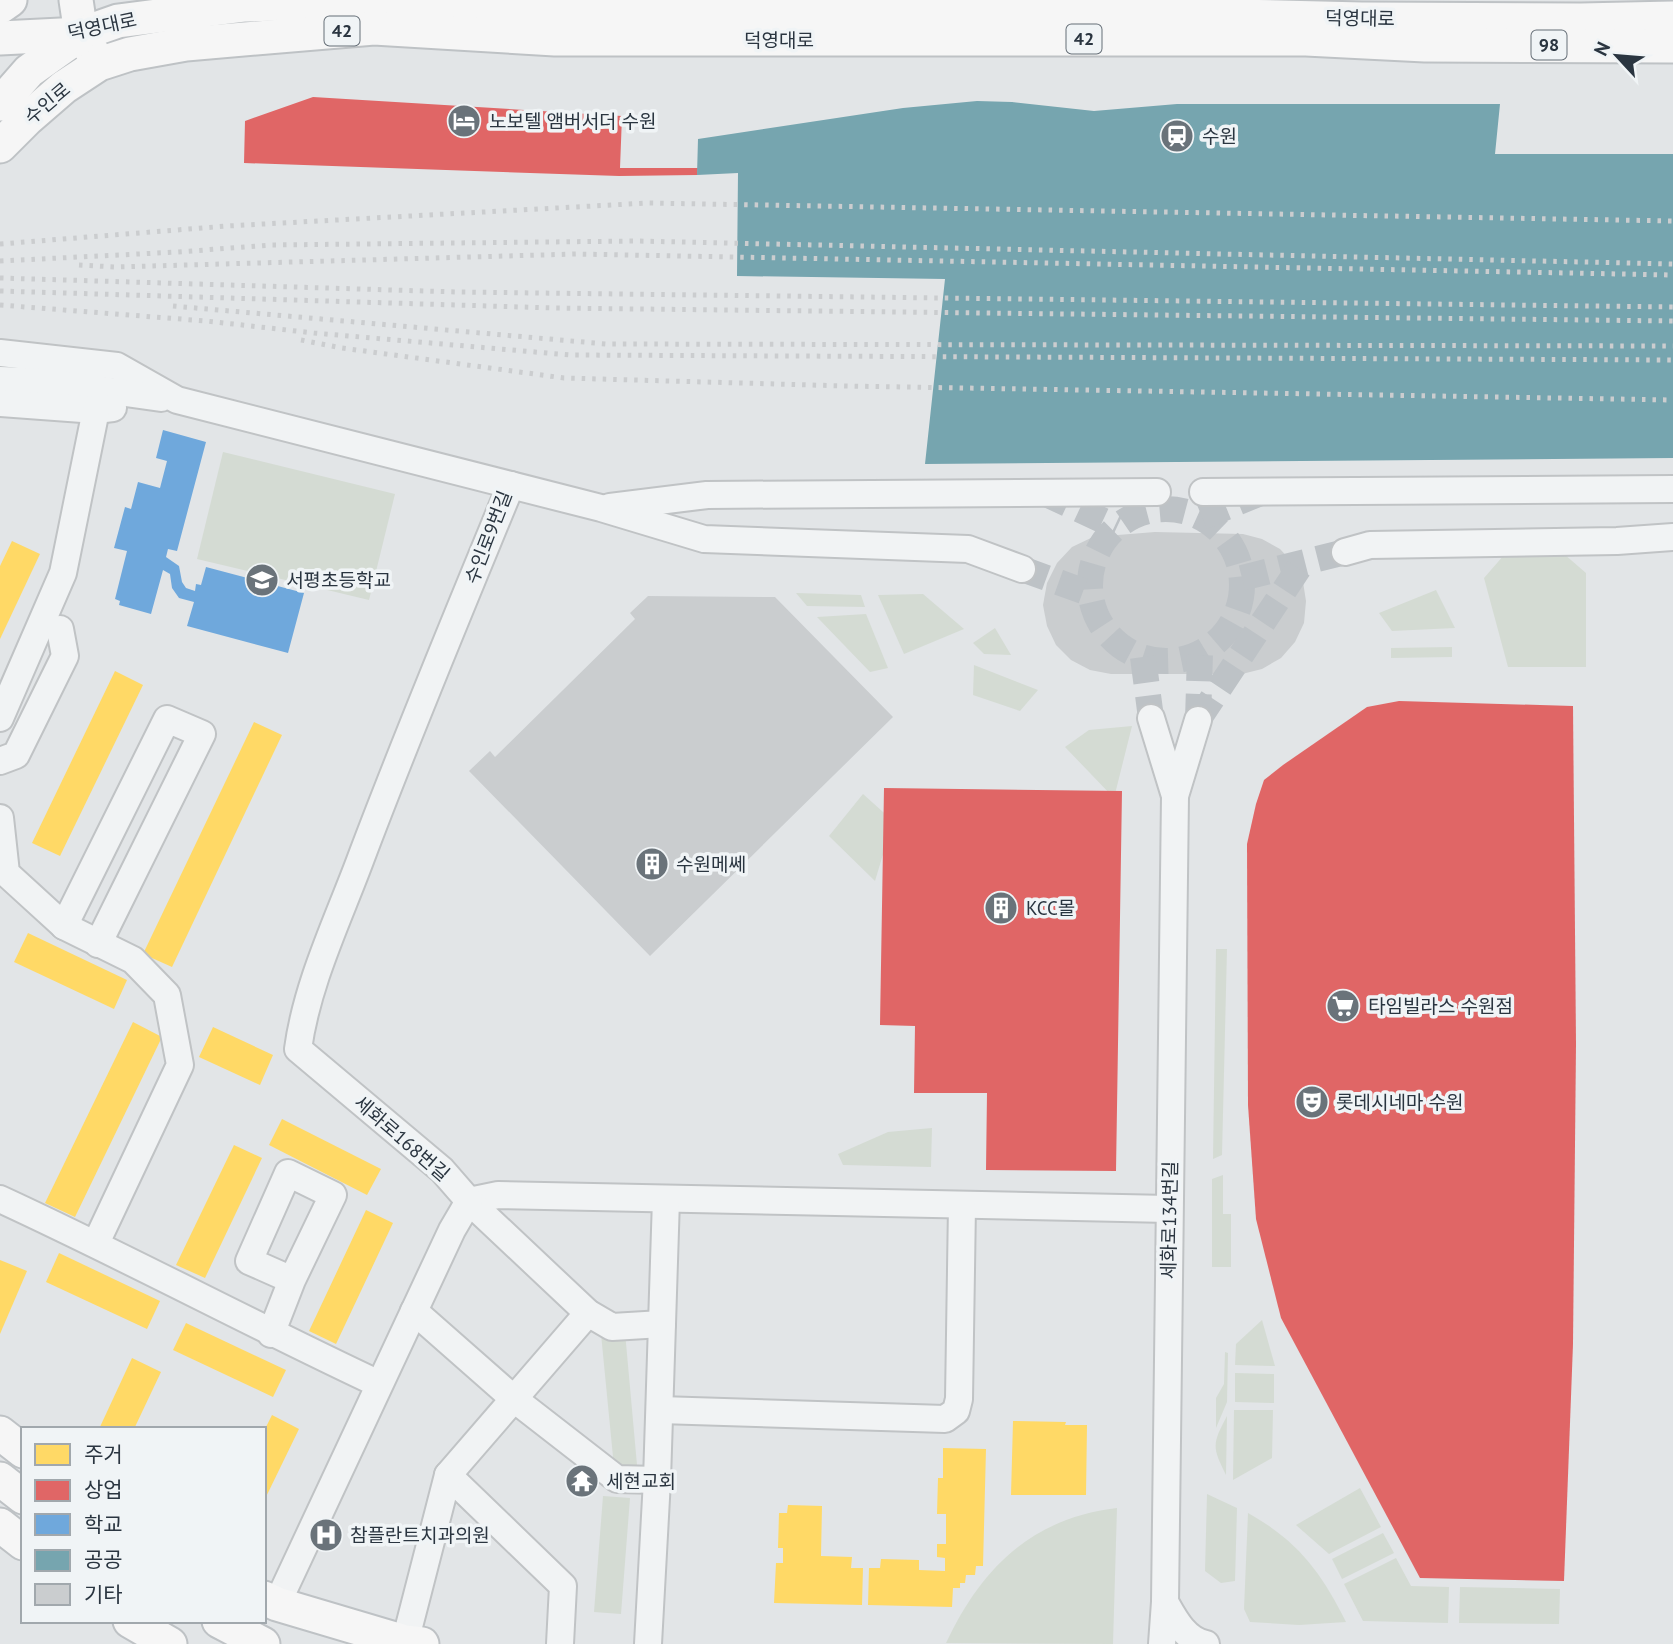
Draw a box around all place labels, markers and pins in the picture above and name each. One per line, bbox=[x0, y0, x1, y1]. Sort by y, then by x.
hotel icon: 노보텔 앰버서더 수원 bbox=[445, 102, 483, 140]
place label: 노보텔 앰버서더 수원 bbox=[489, 109, 656, 133]
station icon: 수원 bbox=[1158, 117, 1196, 155]
place label: 수원 bbox=[1202, 124, 1237, 148]
school or university icon: 서평초등학교 bbox=[243, 561, 281, 599]
place label: 서평초등학교 bbox=[286, 568, 391, 592]
building icon: 수원메쎄 bbox=[633, 845, 671, 883]
place label: 수원메쎄 bbox=[676, 852, 746, 876]
building icon: KCC몰 bbox=[982, 889, 1020, 927]
place label: KCC몰 bbox=[1026, 896, 1075, 920]
supermarket icon: 타임빌라스 수원점 bbox=[1324, 987, 1362, 1025]
place label: 타임빌라스 수원점 bbox=[1368, 994, 1513, 1018]
theatre icon: 롯데시네마 수원 bbox=[1293, 1083, 1331, 1121]
place label: 롯데시네마 수원 bbox=[1336, 1090, 1463, 1114]
temple icon: 세현교회 bbox=[563, 1462, 601, 1500]
place label: 세현교회 bbox=[606, 1469, 676, 1493]
hospital icon: 참플란트치과의원 bbox=[307, 1516, 345, 1554]
place label: 참플란트치과의원 bbox=[350, 1523, 490, 1547]

